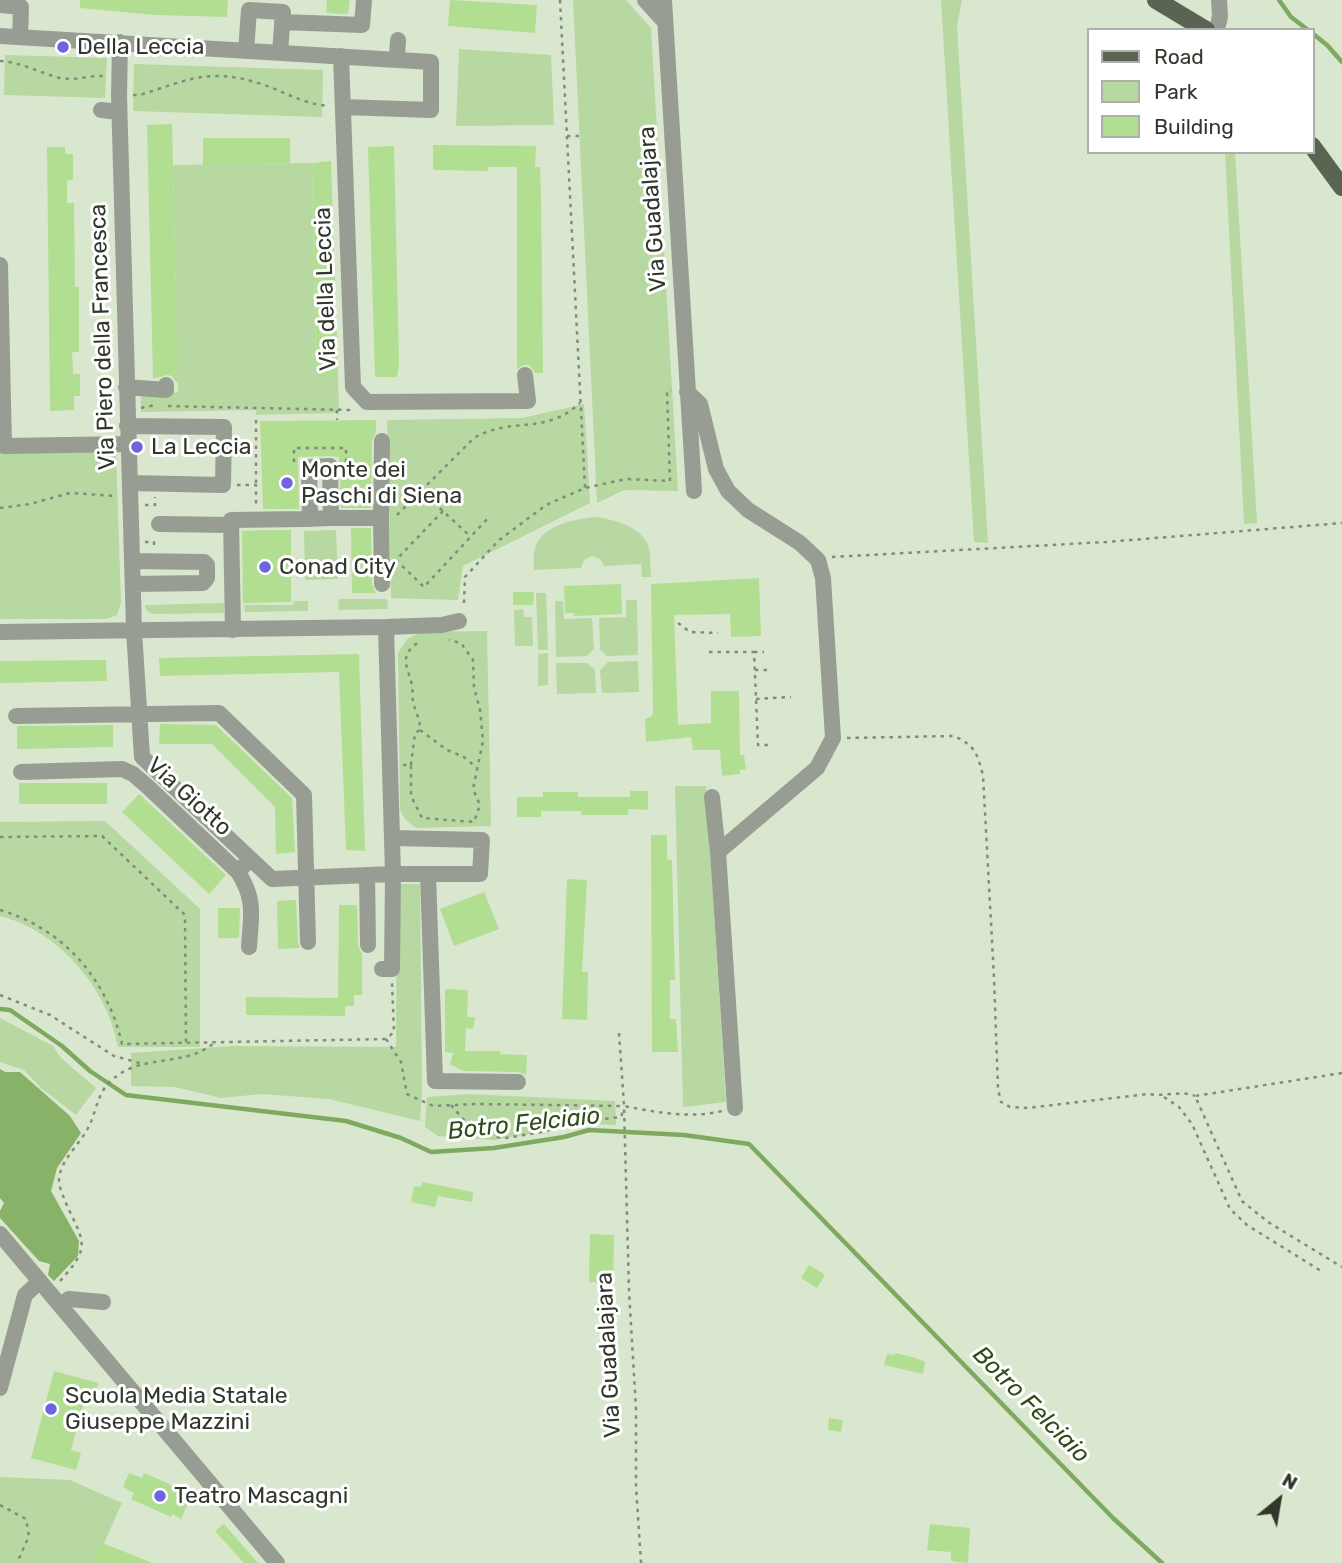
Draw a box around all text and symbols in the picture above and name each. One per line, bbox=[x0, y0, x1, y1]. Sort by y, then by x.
legend bbox=[1086, 28, 1314, 154]
place label: Della Leccia bbox=[77, 33, 204, 61]
marker: Della Leccia bbox=[55, 39, 71, 55]
text: Road bbox=[1154, 44, 1204, 69]
text: Park bbox=[1154, 79, 1198, 104]
text: Building bbox=[1154, 114, 1234, 139]
street label: Via Guadalajara bbox=[633, 125, 673, 293]
street label: Via Piero della Francesca bbox=[85, 203, 121, 471]
street label: Via della Leccia bbox=[309, 206, 343, 372]
place label: La Leccia bbox=[151, 433, 252, 461]
marker: La Leccia bbox=[129, 439, 145, 455]
place label: Monte dei Paschi di Siena bbox=[301, 456, 462, 510]
marker: Monte dei Paschi di Siena bbox=[279, 475, 295, 491]
place label: Conad City bbox=[279, 553, 396, 581]
marker: Conad City bbox=[257, 559, 273, 575]
street label: Via Giotto bbox=[141, 752, 237, 842]
water label: Botro Felciaio bbox=[446, 1102, 602, 1146]
street label: Via Guadalajara bbox=[591, 1272, 627, 1438]
water label: Botro Felciaio bbox=[967, 1341, 1095, 1469]
place label: Scuola Media Statale Giuseppe Mazzini bbox=[65, 1382, 288, 1436]
marker: Scuola Media Statale Giuseppe Mazzini bbox=[43, 1401, 59, 1417]
north arrow bbox=[1244, 1465, 1314, 1535]
text: N bbox=[1278, 1468, 1301, 1495]
place label: Teatro Mascagni bbox=[174, 1482, 348, 1510]
marker: Teatro Mascagni bbox=[152, 1488, 168, 1504]

